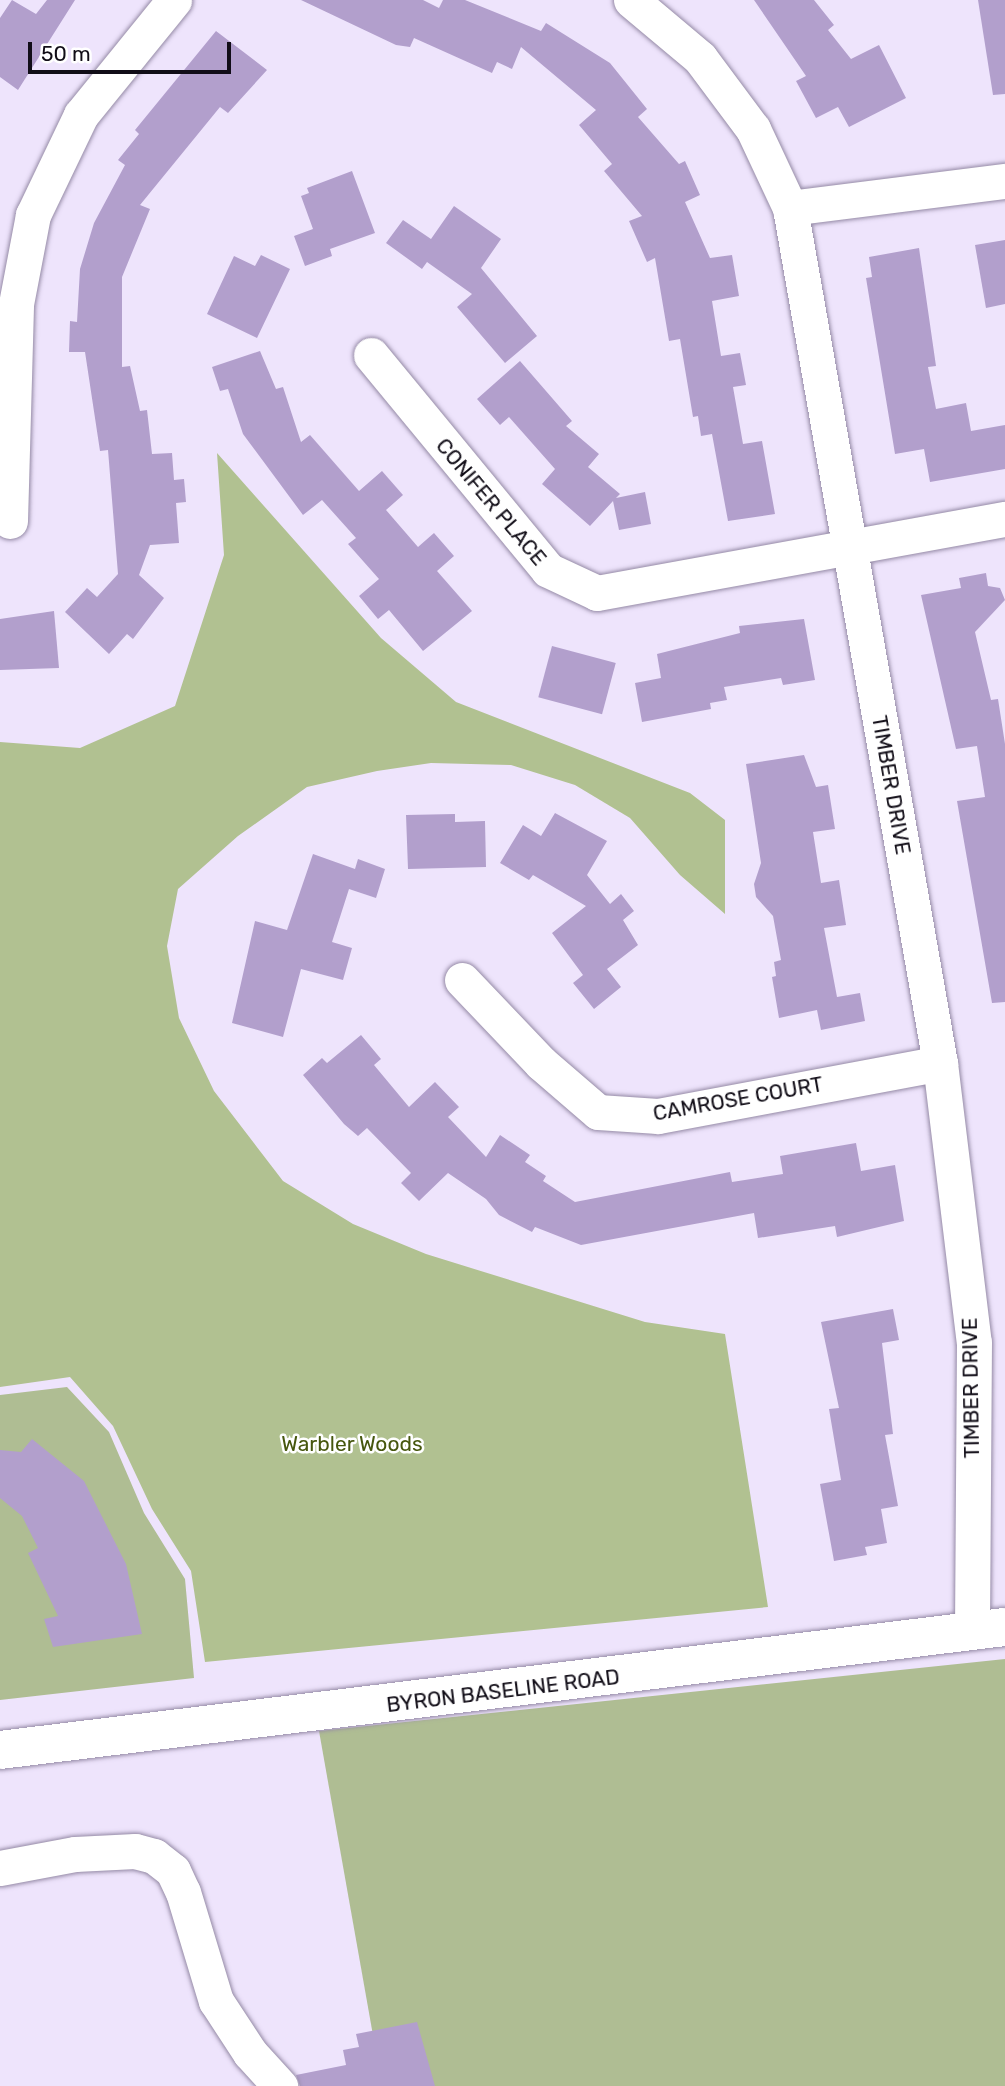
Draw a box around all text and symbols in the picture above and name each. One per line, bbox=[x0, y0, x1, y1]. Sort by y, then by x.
scale bar bbox=[32, 28, 234, 72]
text: 50 m bbox=[41, 41, 91, 66]
street label: CONIFER PLACE bbox=[430, 433, 552, 571]
street label: TIMBER DRIVE bbox=[866, 714, 916, 856]
street label: CAMROSE COURT bbox=[651, 1072, 825, 1126]
street label: TIMBER DRIVE bbox=[957, 1317, 985, 1459]
park label: Warbler Woods bbox=[281, 1431, 423, 1457]
street label: BYRON BASELINE ROAD bbox=[385, 1664, 621, 1718]

